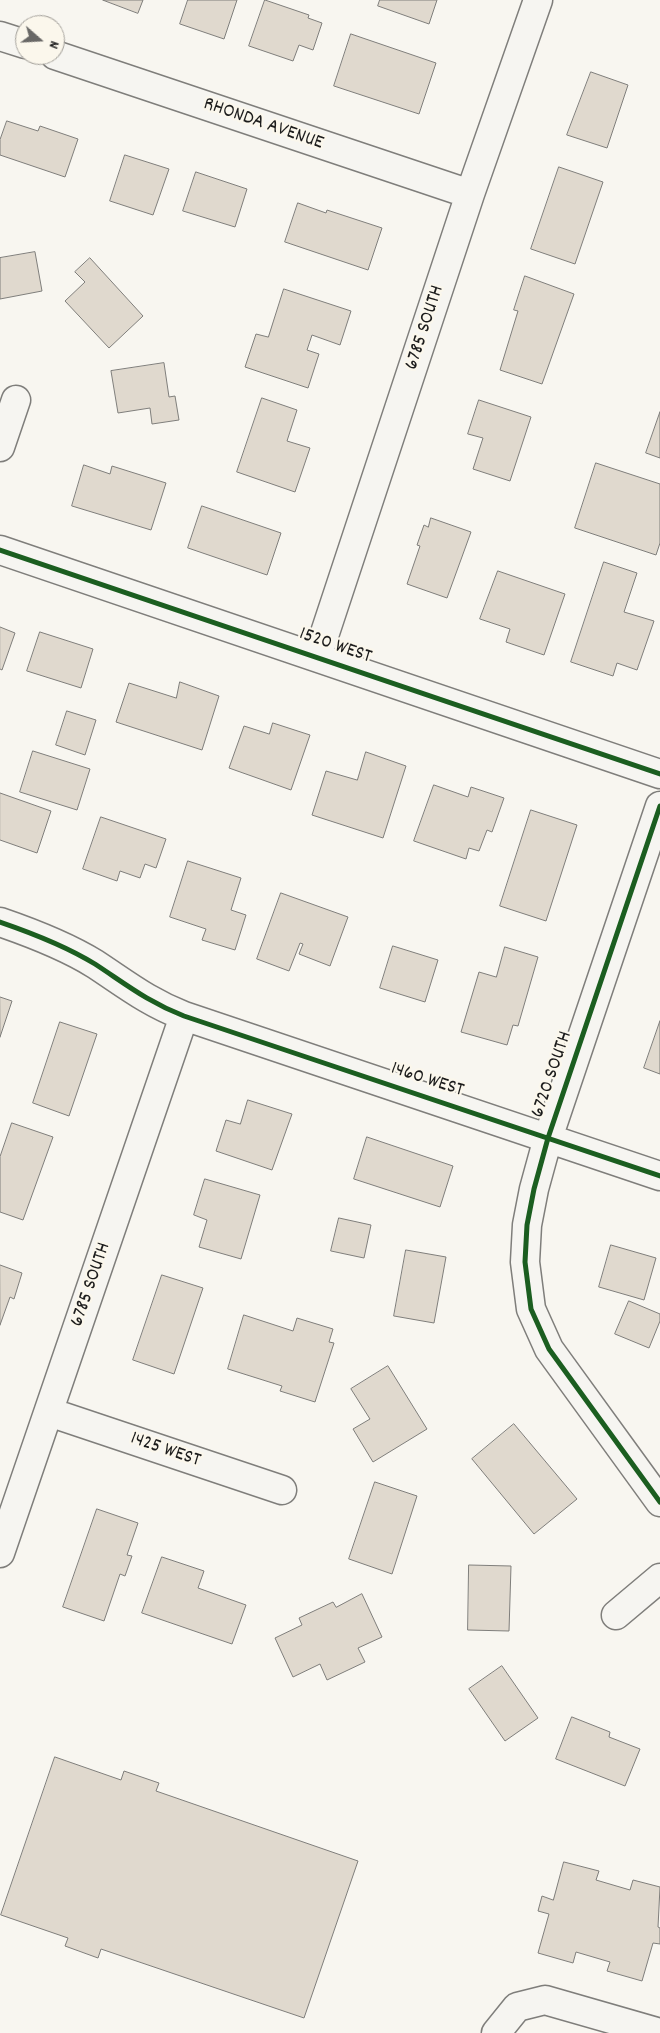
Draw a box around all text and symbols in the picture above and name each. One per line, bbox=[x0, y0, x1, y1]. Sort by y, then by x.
north arrow bbox=[15, 15, 65, 65]
text: N bbox=[43, 38, 64, 51]
street label: RHONDA AVENUE bbox=[200, 93, 326, 157]
street label: 6785 SOUTH bbox=[401, 283, 451, 373]
street label: 1520 WEST bbox=[296, 623, 374, 671]
street label: 6720 SOUTH bbox=[527, 1029, 579, 1121]
street label: 1460 WEST bbox=[387, 1058, 467, 1104]
street label: 6785 SOUTH bbox=[66, 1240, 118, 1330]
street label: 1425 WEST bbox=[127, 1428, 203, 1474]

